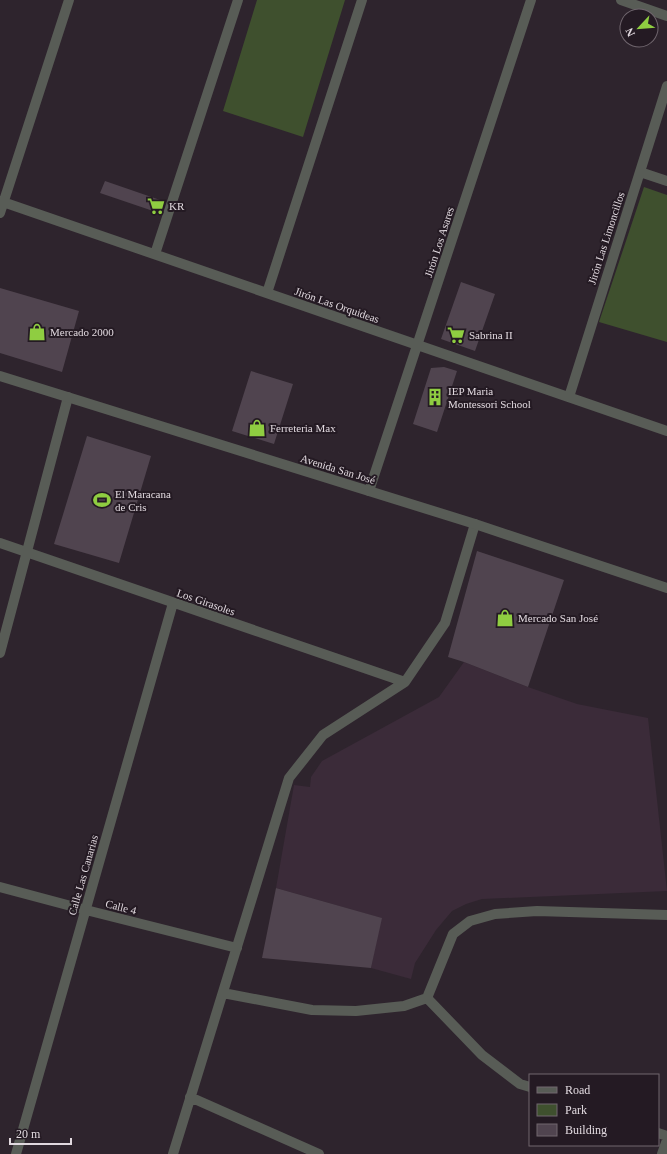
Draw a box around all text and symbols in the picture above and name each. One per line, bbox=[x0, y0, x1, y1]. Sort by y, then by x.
north arrow bbox=[619, 8, 659, 48]
text: N bbox=[623, 26, 637, 39]
street label: Jirón Las Limoncillos bbox=[585, 190, 627, 286]
supermarket icon: KR bbox=[146, 196, 166, 216]
place label: KR bbox=[169, 200, 185, 212]
street label: Jirón Los Asares bbox=[422, 205, 456, 279]
street label: Jirón Las Orquideas bbox=[293, 285, 381, 325]
shop icon: Mercado 2000 bbox=[27, 322, 47, 342]
supermarket icon: Sabrina II bbox=[446, 325, 466, 345]
place label: Mercado 2000 bbox=[50, 326, 114, 338]
place label: Sabrina II bbox=[469, 329, 513, 341]
place label: IEP Maria Montessori School bbox=[448, 385, 531, 410]
building icon: IEP Maria Montessori School bbox=[425, 387, 445, 407]
shop icon: Ferreteria Max bbox=[247, 418, 267, 438]
place label: Ferreteria Max bbox=[270, 422, 336, 434]
street label: Avenida San José bbox=[299, 452, 377, 486]
place label: El Maracana de Cris bbox=[115, 488, 171, 513]
sports icon: El Maracana de Cris bbox=[92, 490, 112, 510]
street label: Los Girasoles bbox=[175, 586, 237, 618]
shop icon: Mercado San José bbox=[495, 608, 515, 628]
place label: Mercado San José bbox=[518, 612, 598, 624]
street label: Calle Las Canarias bbox=[66, 833, 100, 917]
street label: Calle 4 bbox=[104, 897, 138, 917]
legend bbox=[529, 1074, 659, 1146]
text: Road bbox=[565, 1083, 590, 1097]
text: Park bbox=[565, 1103, 587, 1117]
scale bar bbox=[10, 1120, 71, 1146]
text: Building bbox=[565, 1123, 607, 1137]
text: 20 m bbox=[16, 1127, 41, 1141]

